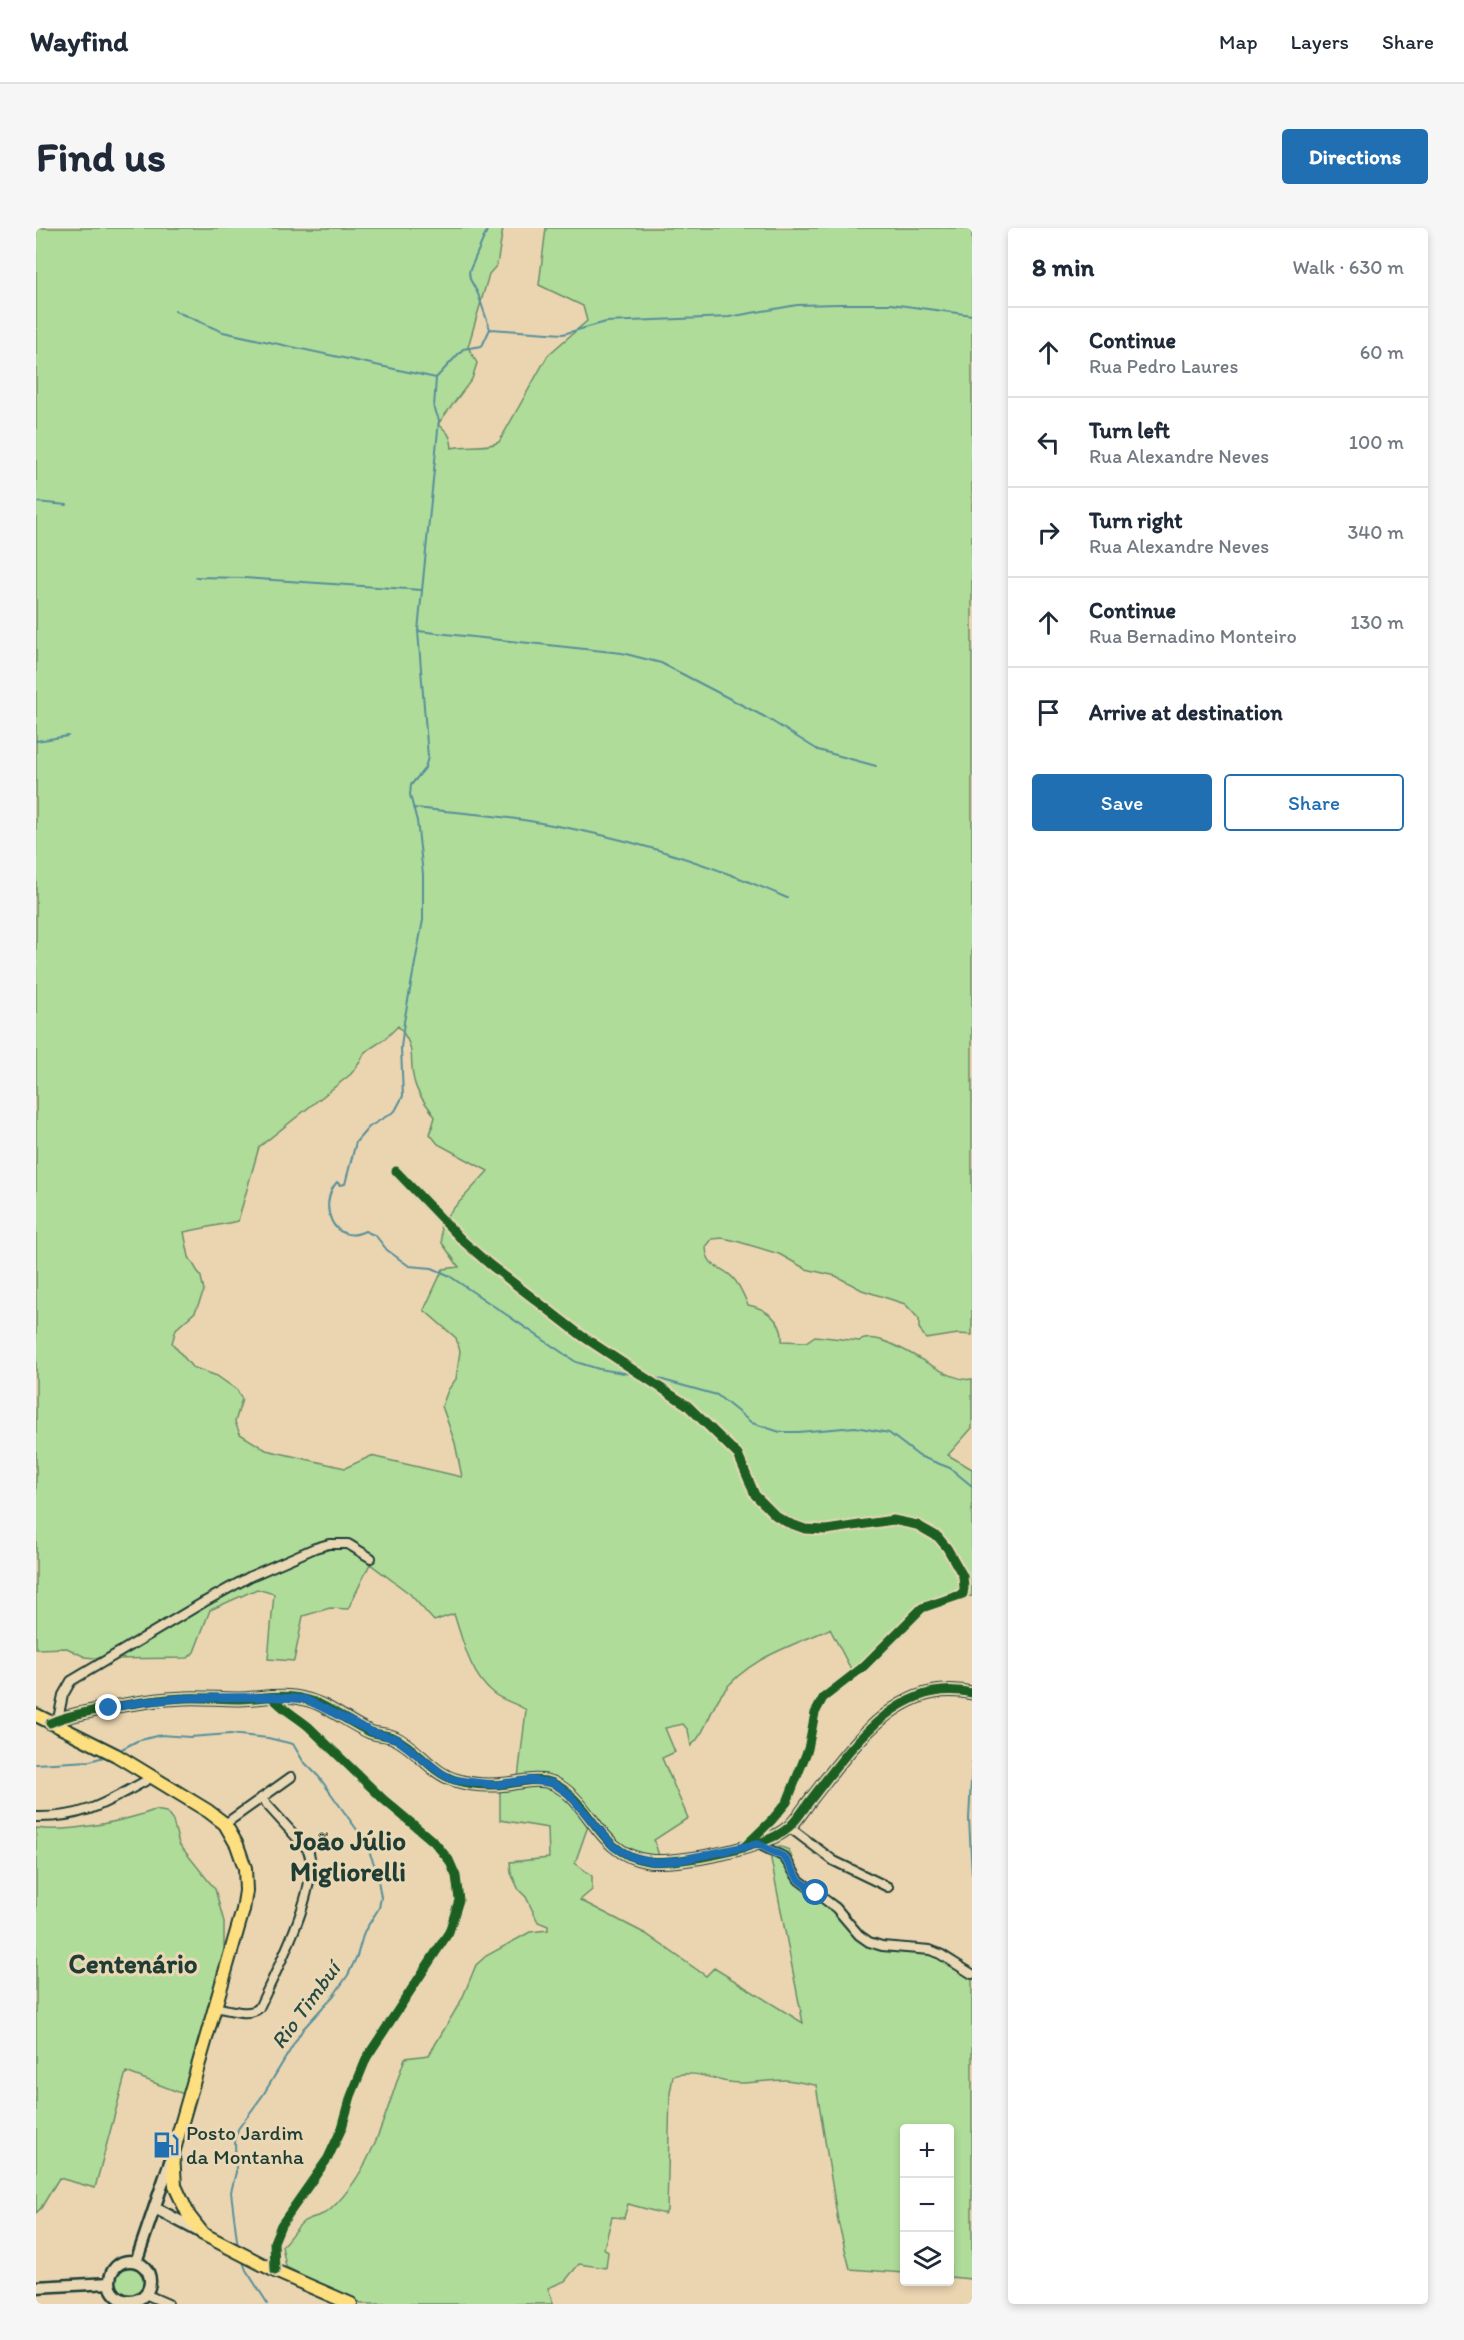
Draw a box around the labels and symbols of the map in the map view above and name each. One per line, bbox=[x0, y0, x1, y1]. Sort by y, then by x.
route end bbox=[95, 1694, 121, 1720]
district label: João Júlio Migliorelli bbox=[289, 1824, 406, 1888]
route start bbox=[802, 1879, 828, 1905]
district label: Centenário bbox=[68, 1947, 198, 1980]
water label: Rio Timbuí bbox=[265, 1954, 348, 2054]
place label: Posto Jardim da Montanha bbox=[186, 2120, 304, 2169]
fuel station icon: Posto Jardim da Montanha bbox=[151, 2130, 181, 2160]

